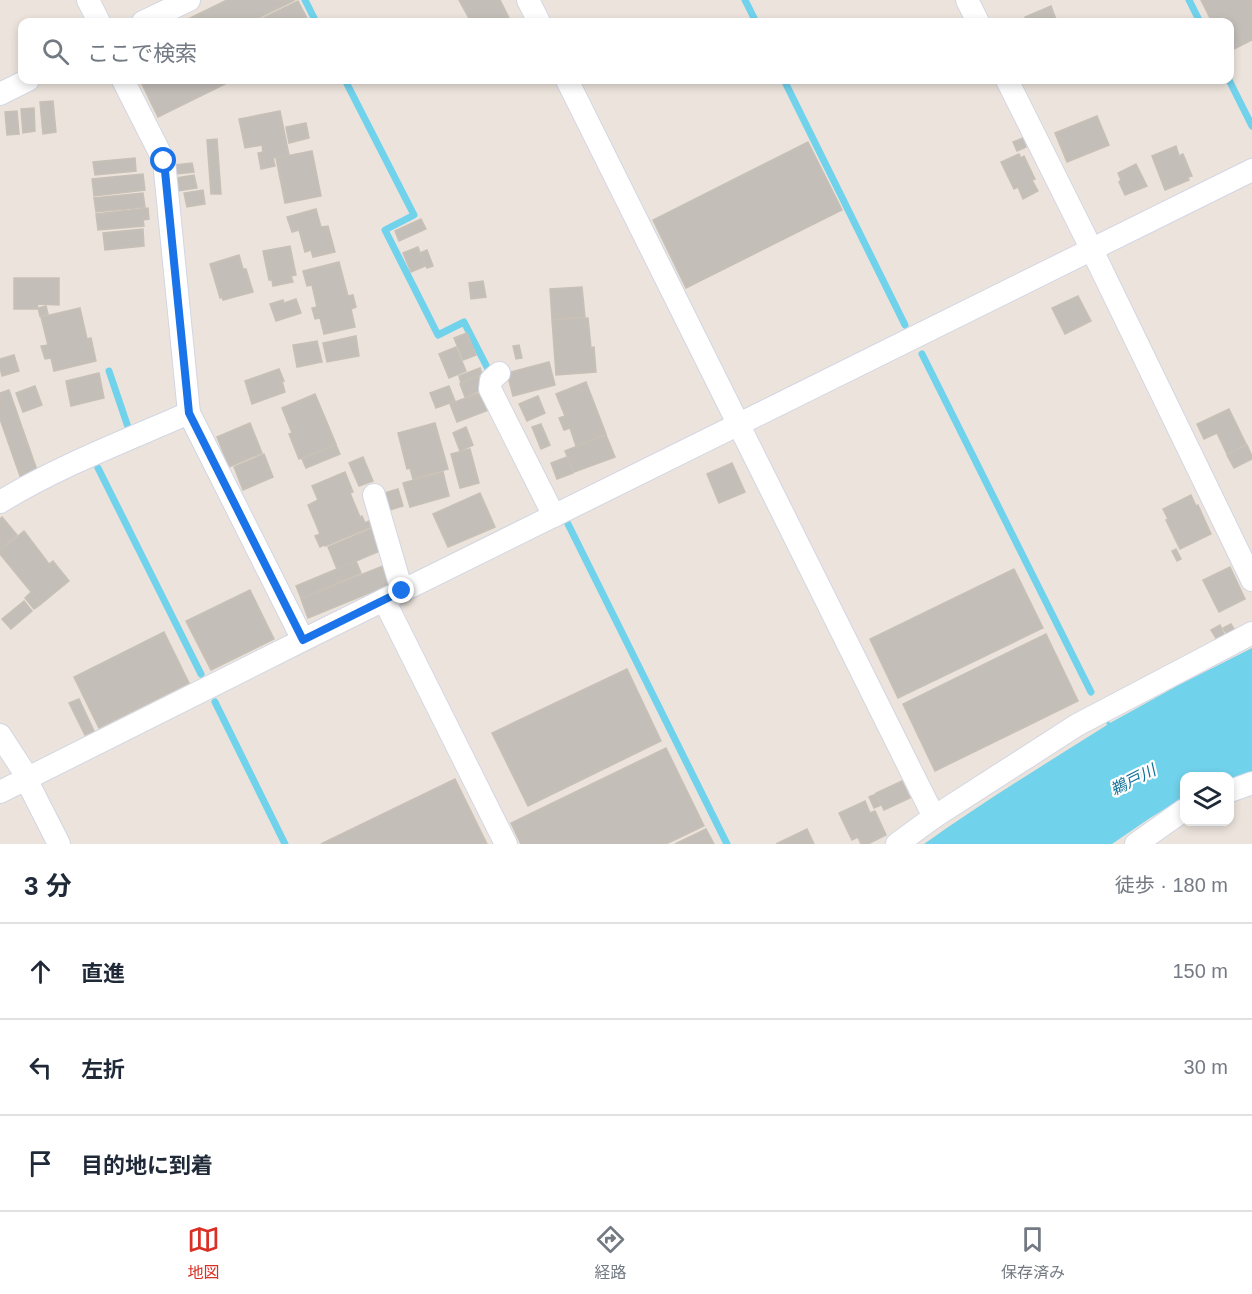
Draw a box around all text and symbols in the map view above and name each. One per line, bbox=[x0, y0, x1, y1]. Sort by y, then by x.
search box bbox=[18, 18, 1234, 84]
icon: search bbox=[39, 35, 72, 68]
text: ここで検索 bbox=[87, 41, 197, 66]
route start bbox=[150, 147, 176, 173]
route end bbox=[388, 577, 414, 603]
water label: 鵜戸川 bbox=[1108, 761, 1160, 798]
map controls bbox=[1180, 772, 1234, 826]
button: layers bbox=[1180, 772, 1234, 826]
text: 3 分 bbox=[24, 871, 72, 901]
text: 徒歩 · 180 m bbox=[1115, 874, 1228, 896]
icon: ahead bbox=[24, 955, 57, 988]
text: 150 m bbox=[1172, 960, 1228, 982]
text: 直進 bbox=[81, 961, 125, 986]
icon: left bbox=[24, 1051, 57, 1084]
text: 30 m bbox=[1184, 1056, 1228, 1078]
text: 左折 bbox=[81, 1057, 125, 1082]
icon: arrive bbox=[24, 1147, 57, 1180]
text: 目的地に到着 bbox=[81, 1153, 213, 1178]
tab: 地図 bbox=[187, 1223, 220, 1283]
tab: 経路 bbox=[594, 1223, 627, 1283]
tab: 保存済み bbox=[1001, 1223, 1065, 1283]

